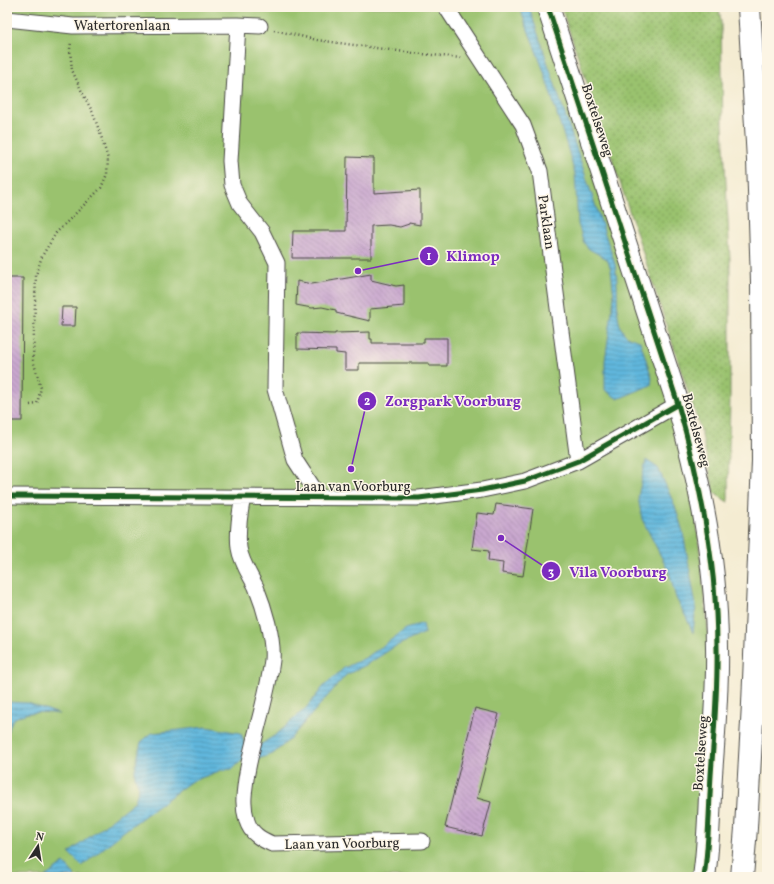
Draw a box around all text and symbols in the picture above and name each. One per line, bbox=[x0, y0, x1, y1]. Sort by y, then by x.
street label: Watertorenlaan bbox=[74, 17, 170, 36]
street label: Boxtelseweg bbox=[576, 81, 617, 159]
street label: Parklaan bbox=[532, 194, 559, 251]
callout: Klimop bbox=[419, 243, 508, 270]
text: Klimop bbox=[446, 247, 500, 268]
text: 1 bbox=[427, 249, 432, 265]
callout: Zorgpark Voorburg bbox=[357, 388, 529, 415]
street label: Boxtelseweg bbox=[677, 391, 715, 469]
text: Zorgpark Voorburg bbox=[385, 392, 521, 413]
text: 2 bbox=[364, 394, 370, 410]
street label: Laan van Voorburg bbox=[295, 478, 411, 497]
callout: Vila Voorburg bbox=[541, 558, 675, 585]
text: Vila Voorburg bbox=[569, 563, 667, 584]
text: 3 bbox=[548, 565, 554, 581]
street label: Boxtelseweg bbox=[689, 715, 714, 792]
north arrow bbox=[18, 826, 58, 866]
text: N bbox=[34, 830, 45, 846]
street label: Laan van Voorburg bbox=[284, 834, 400, 855]

